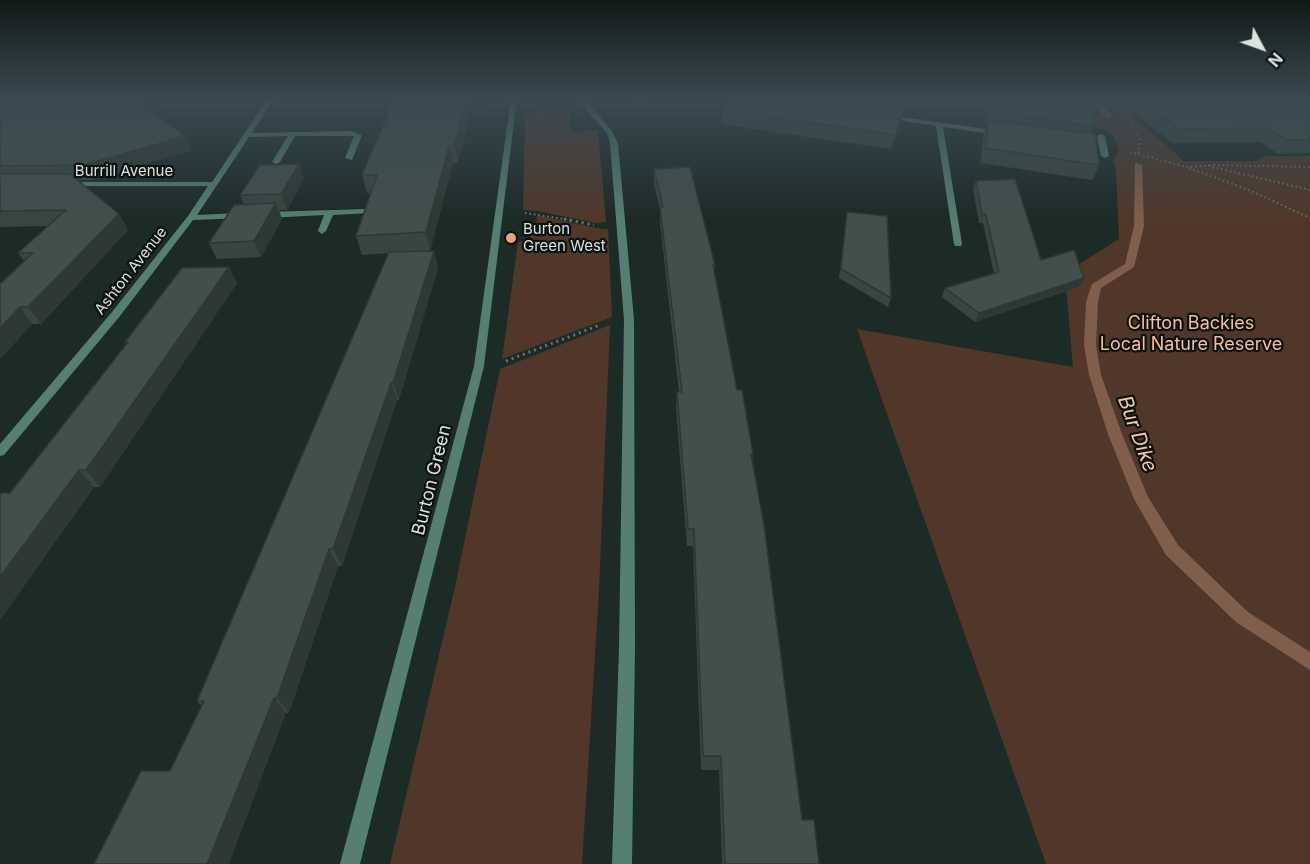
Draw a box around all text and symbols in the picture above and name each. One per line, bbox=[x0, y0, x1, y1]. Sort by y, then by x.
north arrow bbox=[1232, 18, 1292, 78]
text: N bbox=[1264, 49, 1287, 71]
street label: Burrill Avenue bbox=[75, 162, 173, 180]
place label: Burton Green West bbox=[523, 220, 606, 255]
street label: Ashton Avenue bbox=[91, 223, 171, 319]
marker: Burton Green West bbox=[504, 231, 518, 245]
park label: Clifton Backies Local Nature Reserve bbox=[1100, 313, 1282, 356]
water label: Bur Dike bbox=[1112, 393, 1162, 475]
street label: Burton Green bbox=[408, 422, 456, 538]

